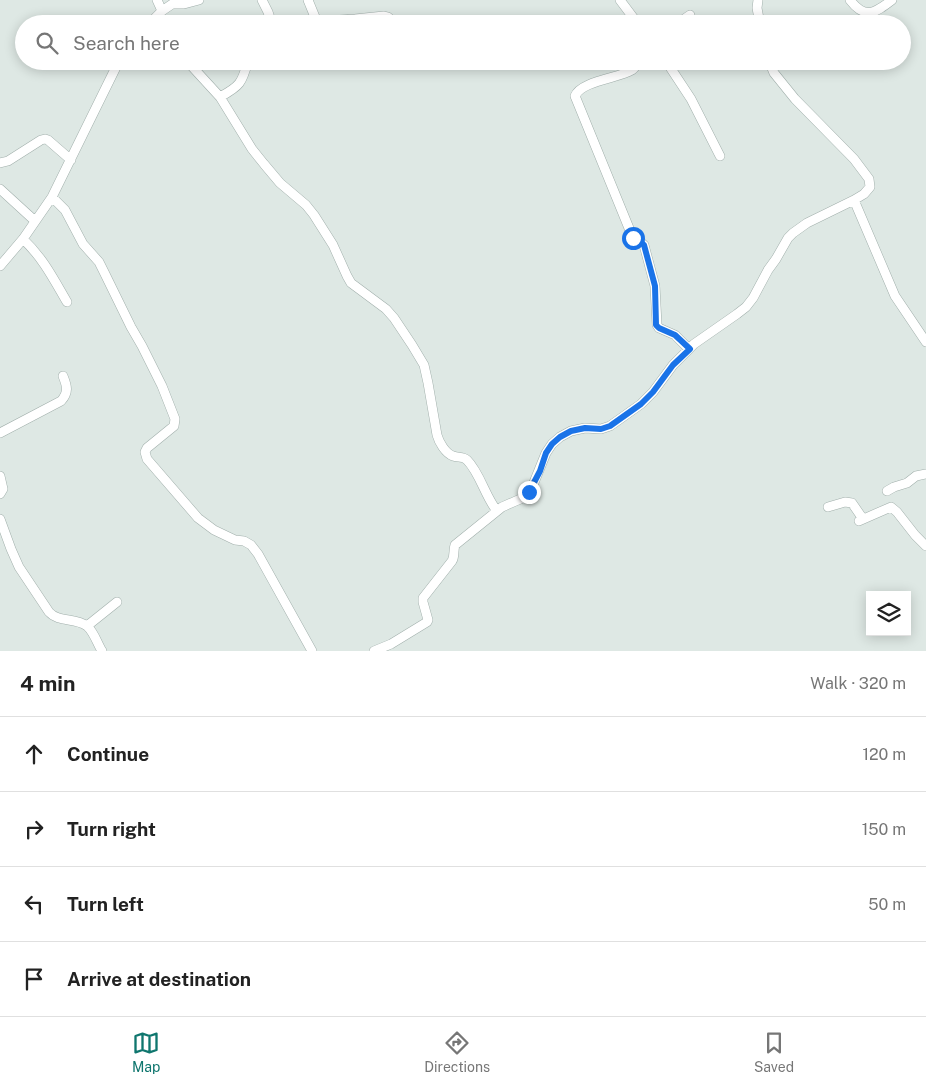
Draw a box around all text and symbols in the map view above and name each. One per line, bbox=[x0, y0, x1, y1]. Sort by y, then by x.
search box bbox=[15, 15, 911, 70]
icon: search bbox=[33, 29, 61, 57]
text: Search here bbox=[73, 32, 180, 54]
route start bbox=[622, 227, 645, 250]
route end bbox=[518, 481, 541, 504]
map controls bbox=[866, 591, 911, 636]
button: layers bbox=[866, 591, 911, 636]
text: 4 min bbox=[20, 671, 75, 696]
text: Walk · 320 m bbox=[810, 674, 906, 693]
icon: ahead bbox=[20, 740, 48, 768]
text: Continue bbox=[67, 743, 149, 765]
text: 120 m bbox=[862, 745, 906, 764]
icon: right bbox=[20, 815, 48, 843]
text: Turn right bbox=[67, 818, 156, 840]
text: 150 m bbox=[862, 820, 906, 839]
icon: left bbox=[20, 890, 48, 918]
text: Turn left bbox=[67, 893, 144, 915]
text: 50 m bbox=[868, 895, 906, 914]
icon: arrive bbox=[20, 965, 48, 993]
text: Arrive at destination bbox=[67, 968, 251, 990]
tab: Map bbox=[132, 1029, 160, 1075]
tab: Directions bbox=[424, 1029, 490, 1075]
tab: Saved bbox=[754, 1029, 794, 1075]

